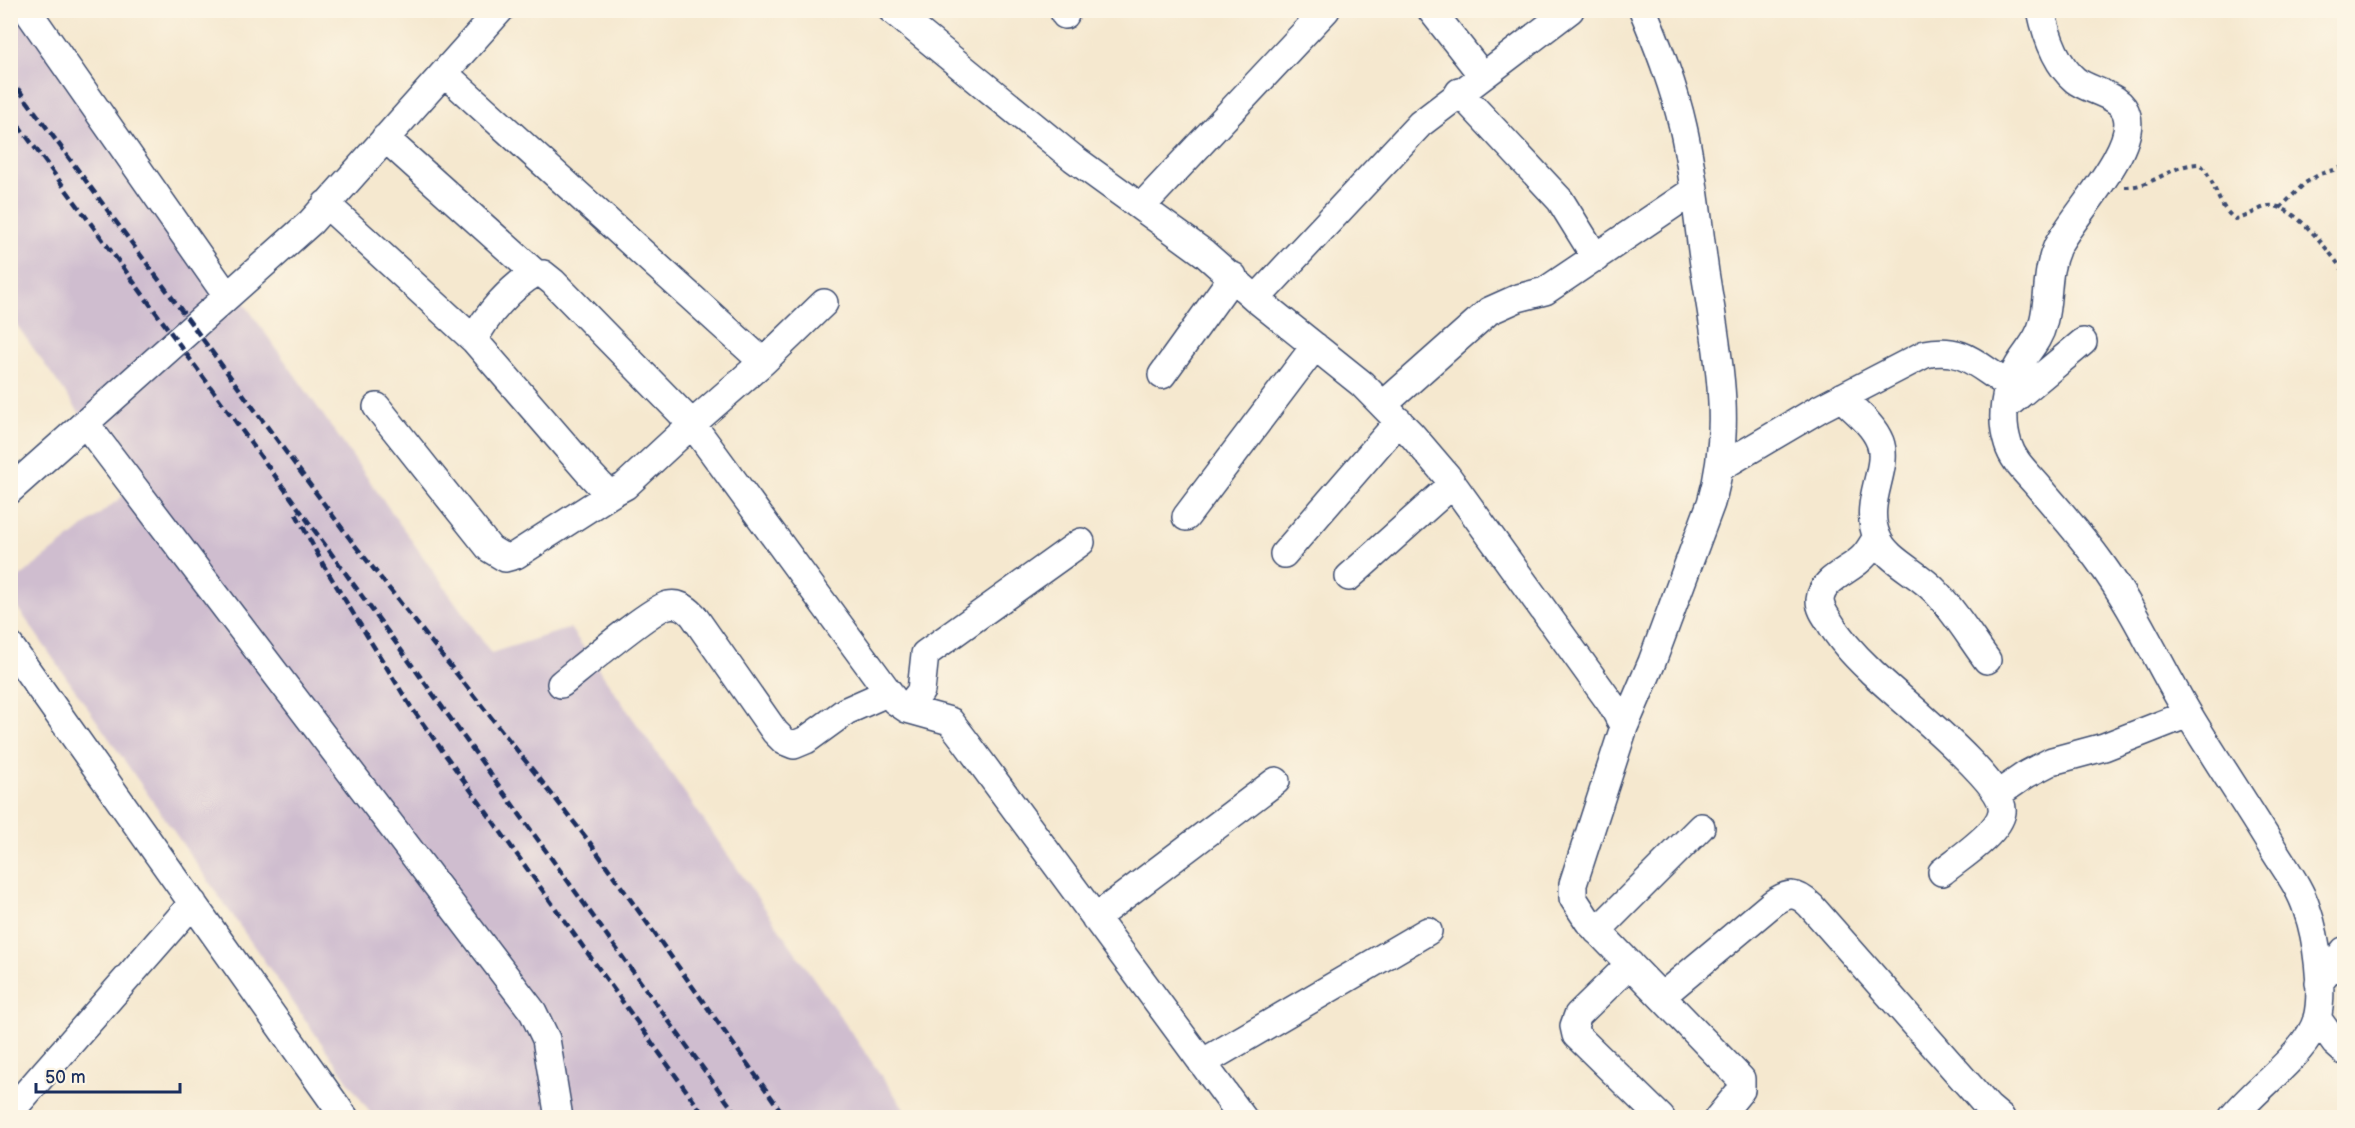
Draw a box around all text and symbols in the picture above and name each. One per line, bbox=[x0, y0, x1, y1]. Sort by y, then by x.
scale bar bbox=[36, 1056, 180, 1094]
text: 50 m bbox=[45, 1067, 86, 1088]

